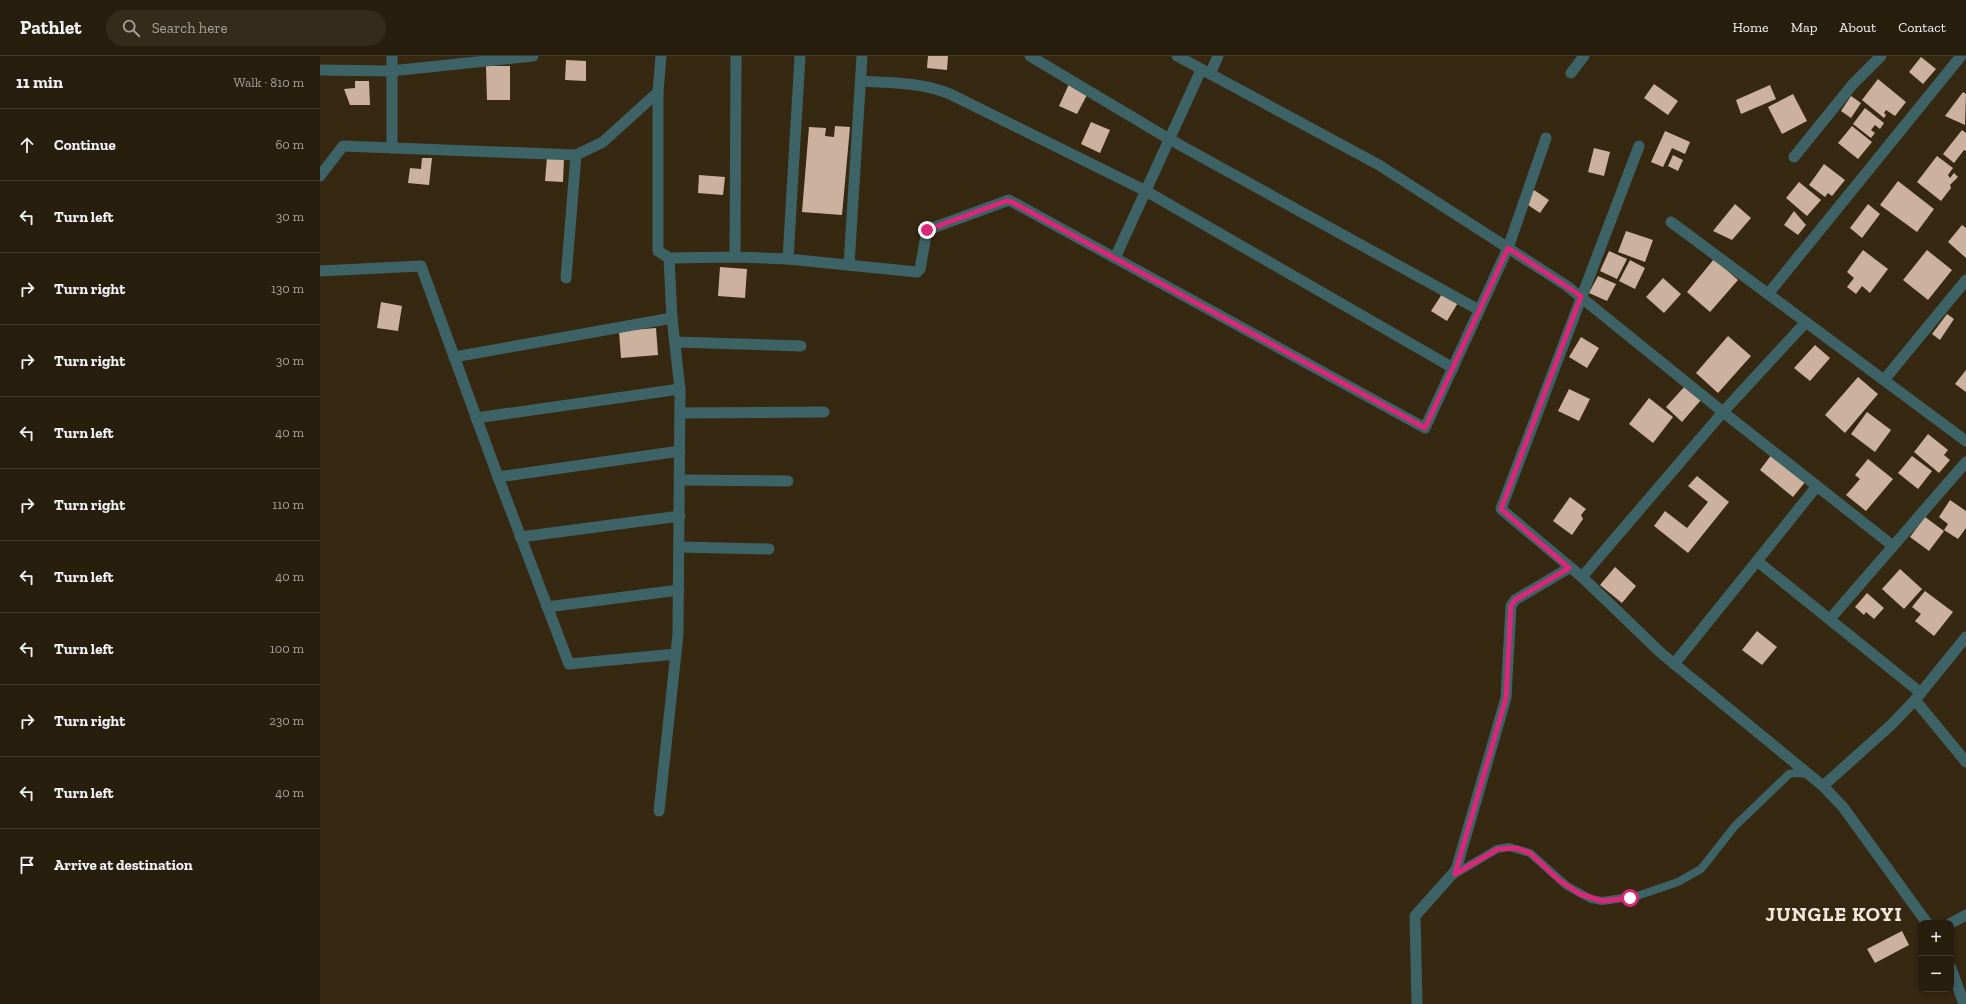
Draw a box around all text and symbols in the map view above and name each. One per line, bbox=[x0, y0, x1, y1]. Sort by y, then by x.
search box bbox=[106, 10, 386, 46]
text: Pathlet bbox=[20, 16, 82, 39]
icon: search bbox=[120, 17, 142, 39]
text: Search here bbox=[152, 19, 228, 37]
text: Home bbox=[1733, 19, 1769, 36]
text: Map bbox=[1791, 19, 1817, 36]
text: About bbox=[1839, 19, 1876, 36]
text: Contact bbox=[1898, 19, 1946, 36]
text: 11 min bbox=[16, 72, 63, 92]
text: Walk · 810 m bbox=[234, 75, 304, 90]
icon: ahead bbox=[16, 134, 38, 156]
text: Continue bbox=[54, 136, 116, 154]
text: 60 m bbox=[275, 137, 304, 152]
icon: left bbox=[16, 206, 38, 228]
text: Turn left bbox=[54, 208, 114, 226]
text: 30 m bbox=[276, 209, 304, 224]
route end bbox=[918, 221, 936, 239]
icon: right bbox=[16, 278, 38, 300]
text: Turn right bbox=[54, 280, 125, 298]
text: 130 m bbox=[271, 281, 304, 296]
icon: right bbox=[16, 350, 38, 372]
text: Turn right bbox=[54, 352, 125, 370]
text: 30 m bbox=[276, 353, 304, 368]
icon: left bbox=[16, 422, 38, 444]
text: Turn left bbox=[54, 424, 114, 442]
text: 40 m bbox=[275, 425, 304, 440]
icon: right bbox=[16, 494, 38, 516]
text: Turn right bbox=[54, 496, 125, 514]
text: 110 m bbox=[272, 497, 304, 512]
icon: left bbox=[16, 566, 38, 588]
text: Turn left bbox=[54, 568, 114, 586]
text: 40 m bbox=[275, 569, 304, 584]
icon: left bbox=[16, 638, 38, 660]
text: Turn left bbox=[54, 640, 114, 658]
text: 100 m bbox=[270, 641, 304, 656]
icon: right bbox=[16, 710, 38, 732]
text: Turn right bbox=[54, 712, 125, 730]
text: 230 m bbox=[269, 713, 304, 728]
icon: left bbox=[16, 782, 38, 804]
text: Turn left bbox=[54, 784, 114, 802]
text: 40 m bbox=[275, 785, 304, 800]
icon: arrive bbox=[16, 854, 38, 876]
text: Arrive at destination bbox=[54, 856, 193, 874]
route start bbox=[1621, 889, 1639, 907]
district label: JUNGLE KOYI bbox=[1765, 902, 1903, 926]
map controls bbox=[1918, 920, 1954, 992]
button: + bbox=[1918, 920, 1954, 956]
button: − bbox=[1918, 956, 1954, 992]

